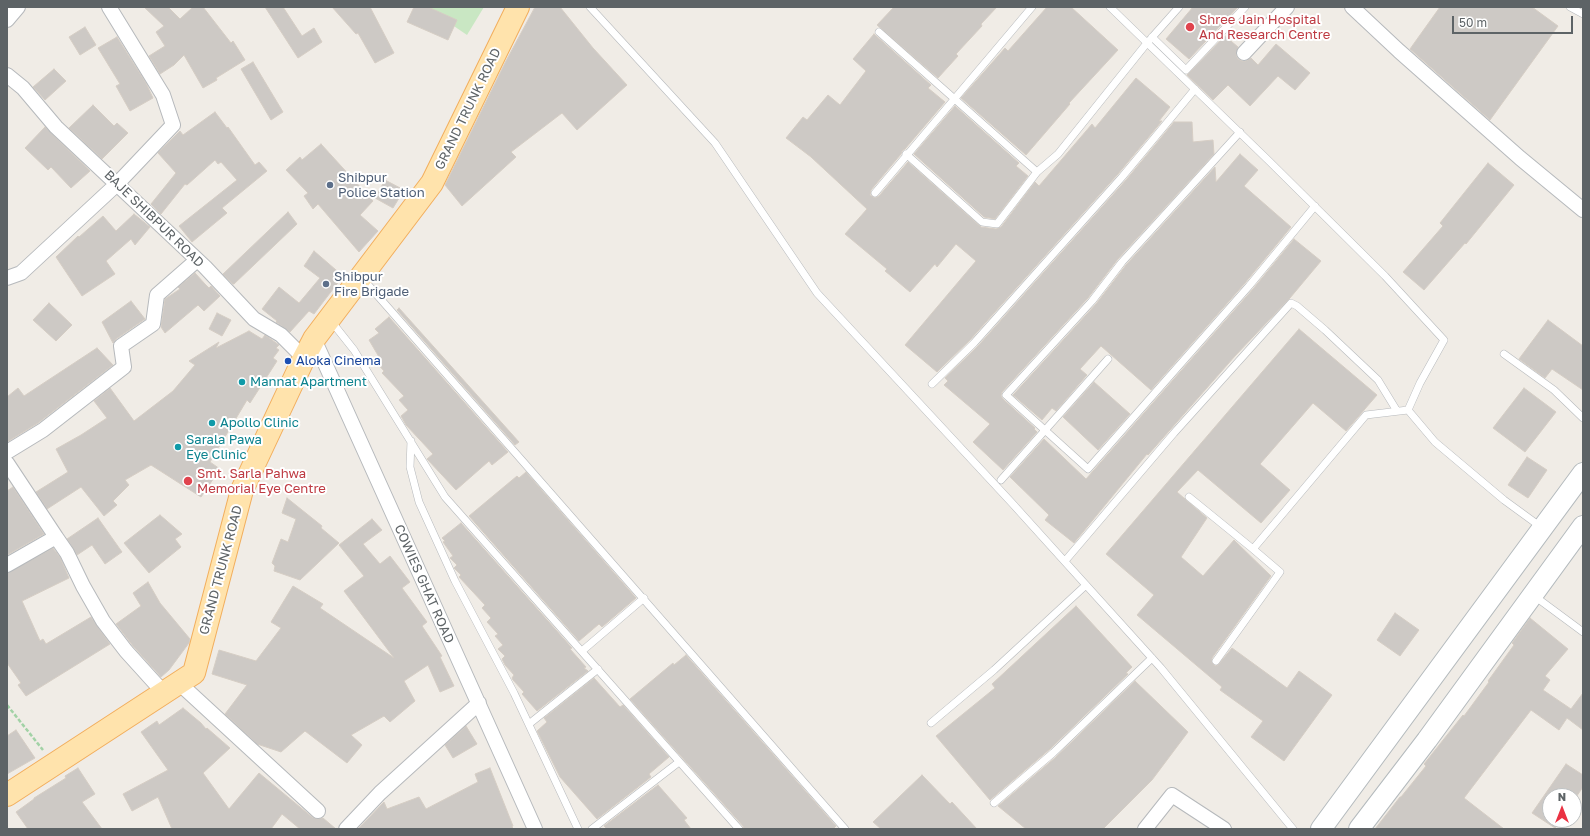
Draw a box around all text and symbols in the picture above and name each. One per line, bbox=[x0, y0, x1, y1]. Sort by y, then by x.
scale bar bbox=[1454, 8, 1575, 34]
place label: Shree Jain Hospital And Research Centre bbox=[1199, 12, 1330, 43]
text: 50 m bbox=[1459, 15, 1487, 30]
marker: Shree Jain Hospital And Research Centre bbox=[1184, 21, 1196, 33]
street label: GRAND TRUNK ROAD bbox=[432, 46, 504, 172]
street label: BAJE SHIBPUR ROAD bbox=[101, 167, 207, 271]
place label: Shibpur Police Station bbox=[338, 170, 425, 201]
marker: Shibpur Police Station bbox=[325, 180, 335, 190]
place label: Shibpur Fire Brigade bbox=[334, 269, 409, 300]
marker: Shibpur Fire Brigade bbox=[321, 279, 331, 289]
place label: Aloka Cinema bbox=[296, 353, 381, 369]
marker: Aloka Cinema bbox=[283, 356, 293, 366]
place label: Mannat Apartment bbox=[250, 374, 367, 390]
marker: Mannat Apartment bbox=[237, 377, 247, 387]
place label: Apollo Clinic bbox=[220, 415, 299, 431]
marker: Apollo Clinic bbox=[207, 418, 217, 428]
place label: Sarala Pawa Eye Clinic bbox=[186, 432, 262, 463]
marker: Sarala Pawa Eye Clinic bbox=[173, 442, 183, 452]
place label: Smt. Sarla Pahwa Memorial Eye Centre bbox=[197, 466, 326, 497]
marker: Smt. Sarla Pahwa Memorial Eye Centre bbox=[182, 475, 194, 487]
street label: GRAND TRUNK ROAD bbox=[196, 504, 246, 636]
street label: COWIES GHAT ROAD bbox=[391, 522, 457, 646]
north arrow bbox=[1542, 788, 1582, 828]
text: N bbox=[1558, 790, 1566, 803]

